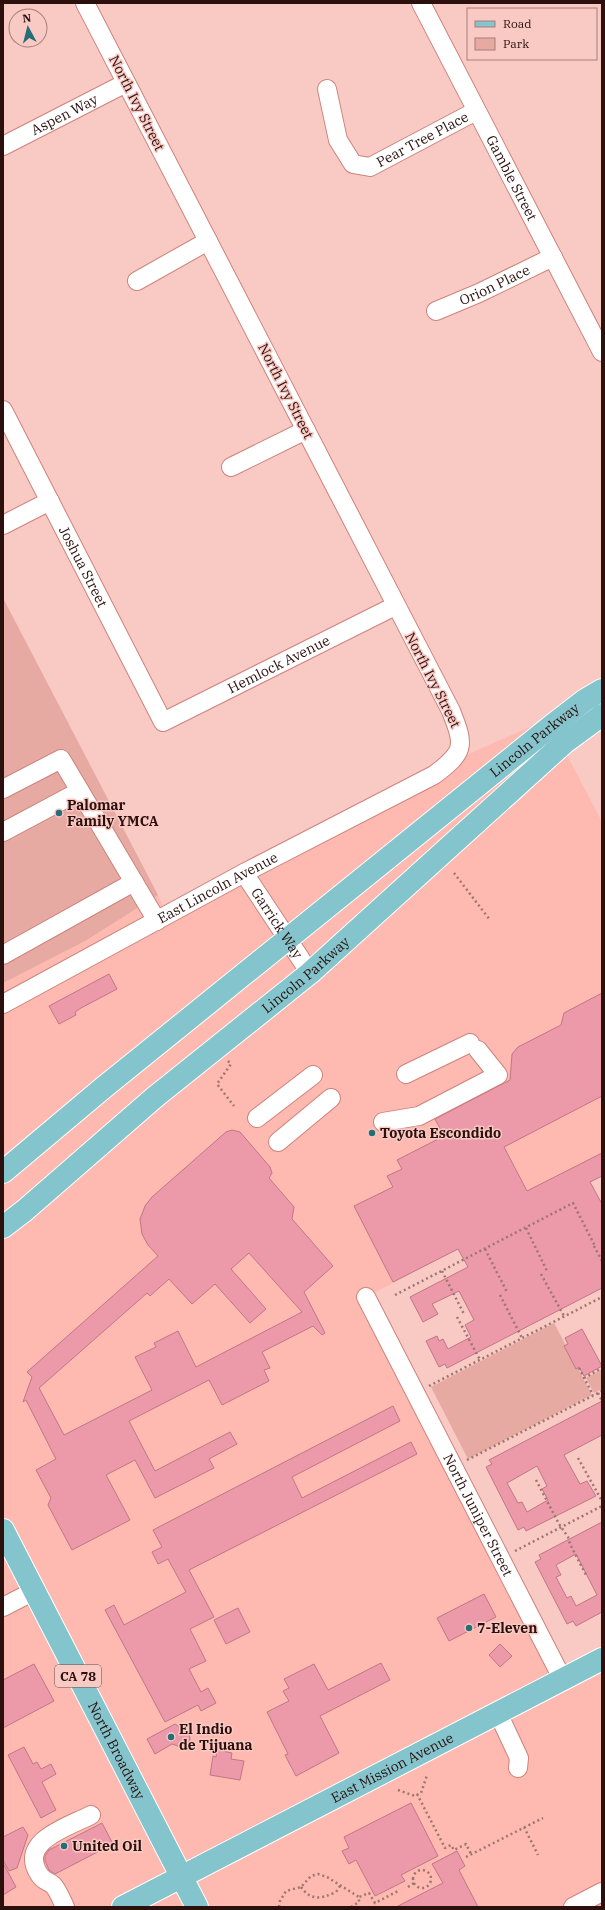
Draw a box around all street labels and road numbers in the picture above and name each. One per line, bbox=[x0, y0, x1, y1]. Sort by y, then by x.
street label: North Ivy Street bbox=[105, 52, 169, 154]
street label: Aspen Way bbox=[28, 90, 101, 139]
street label: Pear Tree Place bbox=[373, 108, 472, 171]
street label: Gamble Street bbox=[482, 132, 541, 224]
street label: Orion Place bbox=[457, 261, 533, 309]
street label: North Ivy Street bbox=[254, 340, 318, 442]
street label: Joshua Street bbox=[55, 523, 112, 610]
street label: North Ivy Street bbox=[401, 629, 465, 731]
street label: Hemlock Avenue bbox=[225, 631, 333, 697]
street label: Lincoln Parkway bbox=[486, 698, 583, 781]
street label: East Lincoln Avenue bbox=[154, 848, 281, 927]
street label: Garrick Way bbox=[247, 884, 307, 962]
street label: Lincoln Parkway bbox=[258, 932, 354, 1017]
street label: North Juniper Street bbox=[439, 1451, 517, 1579]
road number: CA 78 bbox=[55, 1665, 101, 1687]
street label: North Broadway bbox=[84, 1699, 149, 1803]
street label: East Mission Avenue bbox=[328, 1729, 456, 1807]

